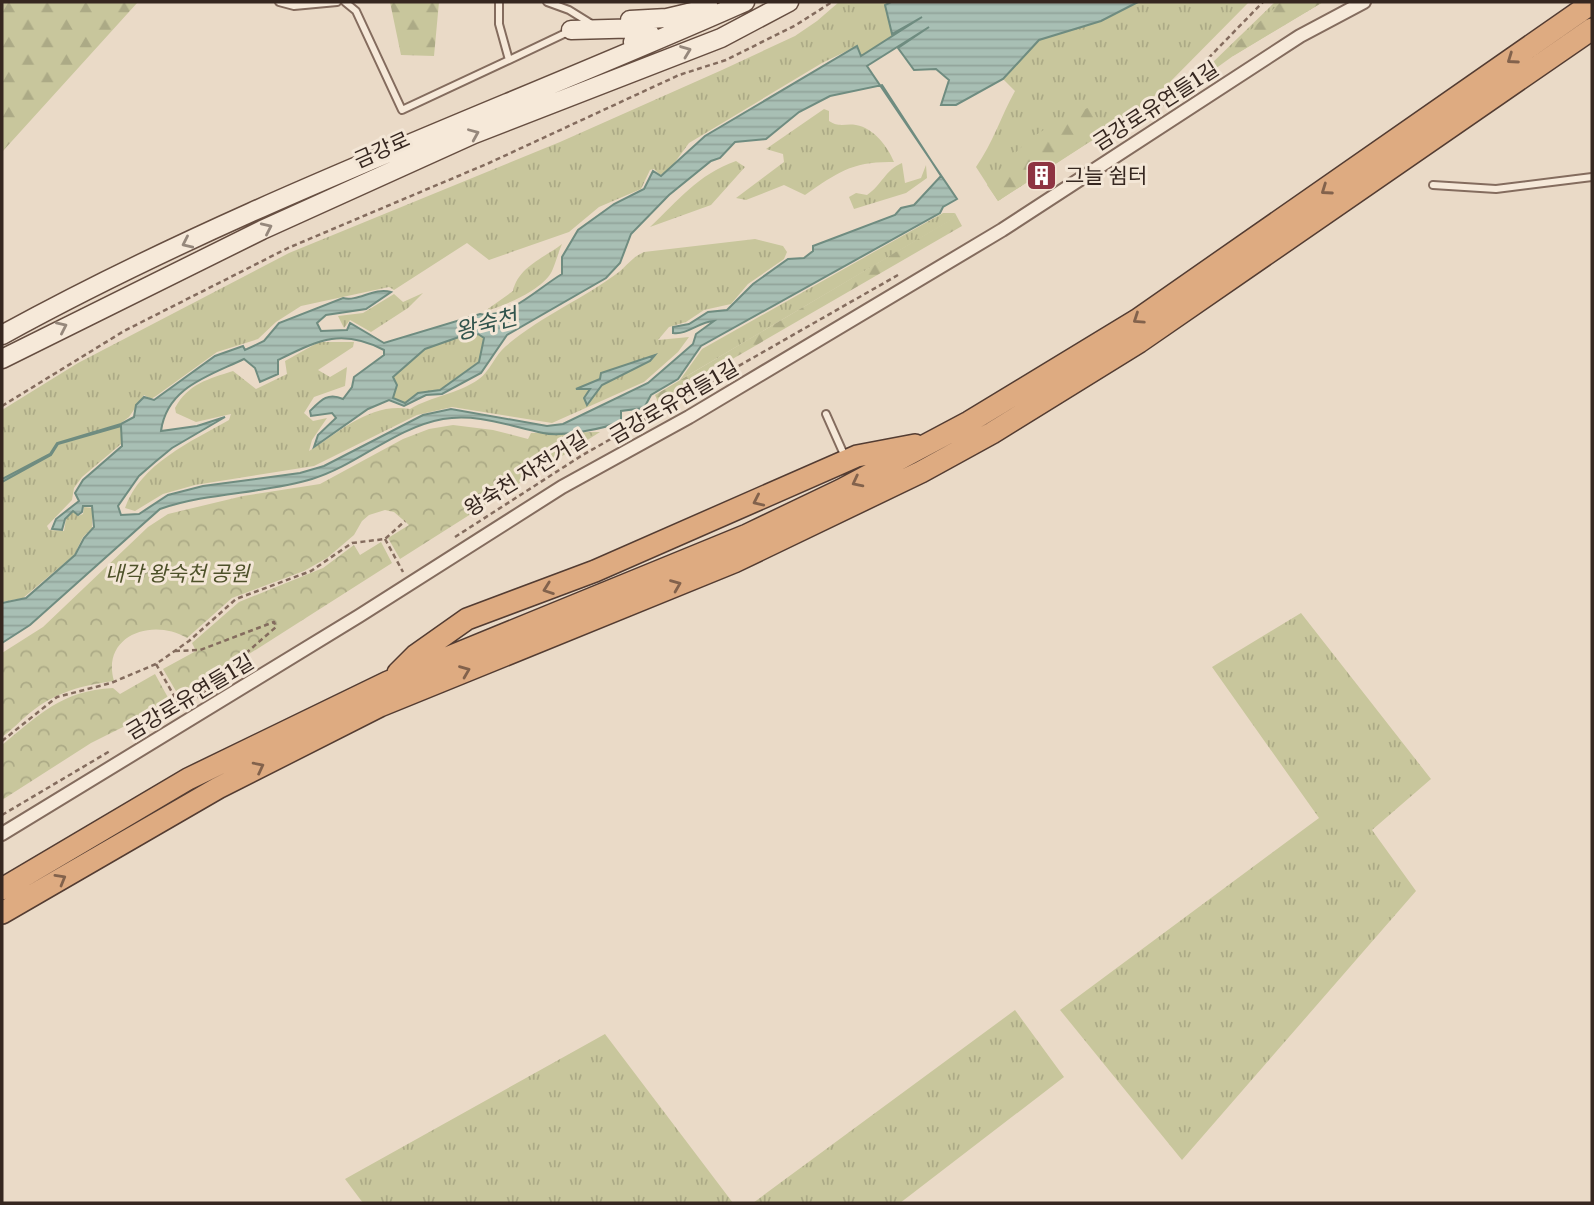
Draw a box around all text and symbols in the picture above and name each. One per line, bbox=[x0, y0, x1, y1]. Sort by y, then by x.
one-way arrow bbox=[680, 46, 692, 60]
one-way arrow bbox=[1507, 51, 1520, 63]
street label: 금강로유연들1길 bbox=[1088, 55, 1224, 156]
street label: 금강로 bbox=[350, 125, 414, 174]
one-way arrow bbox=[467, 128, 480, 142]
building icon: 그늘 쉼터 bbox=[1025, 159, 1059, 193]
place label: 그늘 쉼터 bbox=[1065, 162, 1147, 189]
one-way arrow bbox=[1321, 182, 1334, 194]
one-way arrow bbox=[260, 222, 272, 236]
one-way arrow bbox=[182, 234, 195, 248]
water label: 왕숙천 bbox=[451, 301, 523, 346]
one-way arrow bbox=[1133, 311, 1146, 324]
one-way arrow bbox=[55, 321, 67, 335]
street label: 금강로유연들1길 bbox=[604, 354, 743, 449]
street label: 왕숙천 자전거길 bbox=[459, 425, 592, 522]
one-way arrow bbox=[852, 474, 864, 488]
one-way arrow bbox=[753, 493, 765, 507]
park label: 내각 왕숙천 공원 bbox=[105, 560, 251, 587]
one-way arrow bbox=[543, 580, 555, 594]
one-way arrow bbox=[669, 580, 681, 594]
street label: 금강로유연들1길 bbox=[121, 648, 259, 745]
one-way arrow bbox=[458, 665, 470, 679]
one-way arrow bbox=[252, 762, 264, 776]
one-way arrow bbox=[53, 874, 66, 887]

